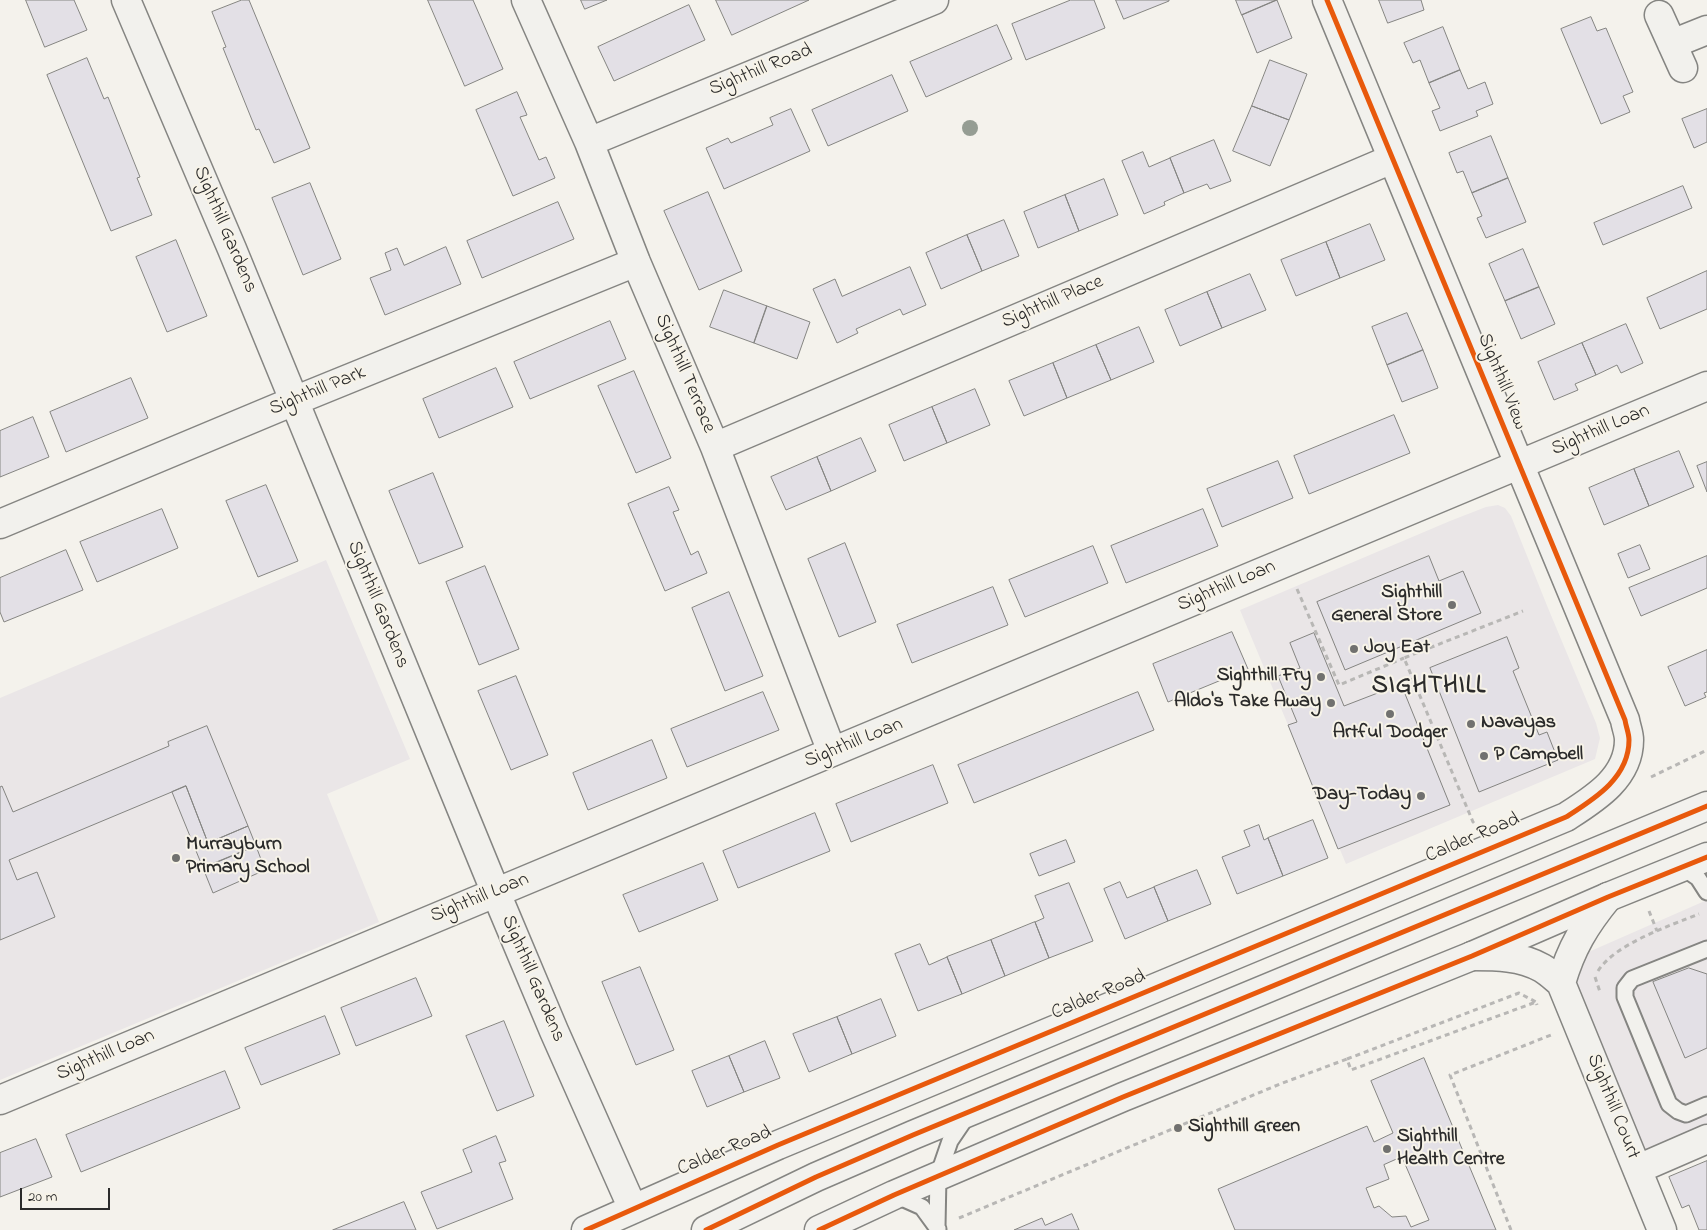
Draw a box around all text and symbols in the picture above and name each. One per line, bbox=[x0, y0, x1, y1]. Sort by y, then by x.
street label: Sighthill Road bbox=[706, 39, 816, 103]
street label: Sighthill Gardens bbox=[186, 163, 262, 297]
street label: Sighthill Place bbox=[999, 271, 1107, 335]
street label: Sighthill Terrace bbox=[648, 311, 720, 437]
street label: Sighthill View bbox=[1471, 330, 1531, 434]
street label: Sighthill Park bbox=[266, 362, 370, 422]
street label: Sighthill Loan bbox=[1548, 400, 1654, 462]
street label: Sighthill Gardens bbox=[341, 538, 413, 672]
street label: Sighthill Loan bbox=[1174, 556, 1280, 618]
place label: Sighthill General Store bbox=[1331, 582, 1442, 629]
marker: Sighthill General Store bbox=[1446, 599, 1458, 611]
place label: Joy Eat bbox=[1364, 637, 1430, 661]
marker: Joy Eat bbox=[1348, 643, 1360, 655]
place label: Sighthill Fry bbox=[1217, 665, 1311, 689]
marker: Sighthill Fry bbox=[1315, 671, 1327, 683]
district label: SIGHTHILL bbox=[1371, 673, 1487, 703]
place label: Aldo's Take Away bbox=[1174, 691, 1321, 715]
marker: Aldo's Take Away bbox=[1325, 697, 1337, 709]
marker: Artful Dodger bbox=[1384, 708, 1396, 720]
place label: Navayas bbox=[1481, 712, 1556, 736]
street label: Sighthill Loan bbox=[801, 713, 907, 775]
marker: Navayas bbox=[1465, 718, 1477, 730]
place label: Artful Dodger bbox=[1333, 722, 1447, 746]
place label: P Campbell bbox=[1494, 744, 1583, 768]
marker: P Campbell bbox=[1478, 750, 1490, 762]
place label: Day-Today bbox=[1313, 784, 1411, 808]
marker: Day-Today bbox=[1415, 790, 1427, 802]
street label: Calder Road bbox=[1422, 808, 1524, 870]
place label: Murrayburn Primary School bbox=[186, 834, 310, 881]
marker: Murrayburn Primary School bbox=[170, 852, 182, 864]
street label: Sighthill Loan bbox=[427, 868, 533, 930]
street label: Sighthill Gardens bbox=[494, 912, 570, 1046]
street label: Calder Road bbox=[1048, 965, 1150, 1027]
street label: Sighthill Loan bbox=[53, 1025, 159, 1087]
street label: Sighthill Court bbox=[1580, 1051, 1644, 1163]
place label: Sighthill Green bbox=[1188, 1116, 1300, 1140]
street label: Calder Road bbox=[674, 1121, 776, 1183]
marker: Sighthill Green bbox=[1172, 1122, 1184, 1134]
place label: Sighthill Health Centre bbox=[1397, 1126, 1505, 1173]
marker: Sighthill Health Centre bbox=[1381, 1143, 1393, 1155]
scale bar bbox=[22, 1178, 112, 1210]
text: 20 m bbox=[28, 1186, 57, 1208]

